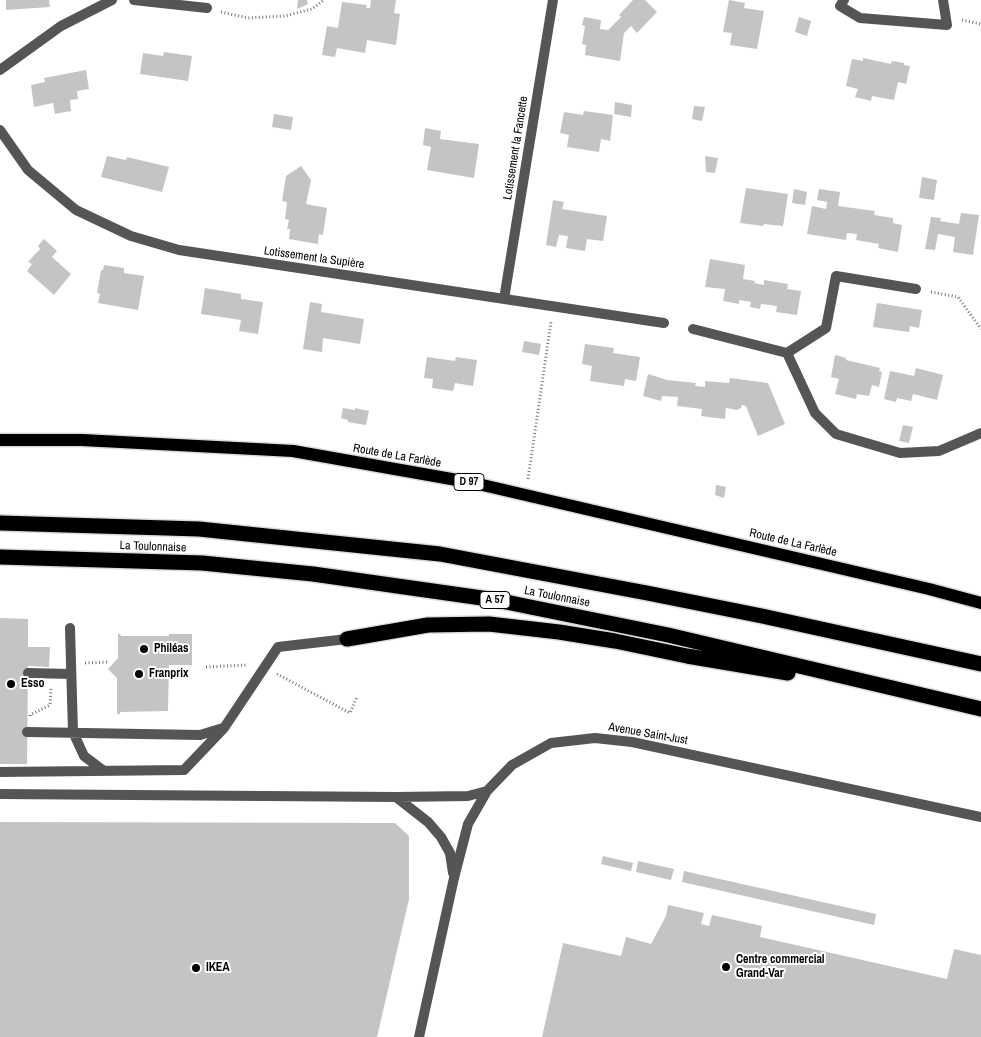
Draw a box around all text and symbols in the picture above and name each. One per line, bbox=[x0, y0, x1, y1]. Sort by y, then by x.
street label: Lotissement la Fancette bbox=[501, 95, 531, 201]
street label: Lotissement la Supière bbox=[263, 244, 365, 272]
street label: Route de La Farlède bbox=[352, 441, 442, 471]
road number: D 97 bbox=[454, 474, 484, 491]
street label: Route de La Farlède bbox=[748, 526, 838, 560]
street label: La Toulonnaise bbox=[119, 539, 187, 555]
street label: La Toulonnaise bbox=[523, 584, 591, 610]
road number: A 57 bbox=[480, 592, 510, 608]
place label: Philéas bbox=[154, 642, 188, 656]
marker: Philéas bbox=[138, 643, 150, 655]
place label: Franprix bbox=[149, 667, 188, 681]
marker: Franprix bbox=[133, 668, 145, 680]
place label: Esso bbox=[21, 677, 45, 691]
marker: Esso bbox=[5, 678, 17, 690]
street label: Avenue Saint-Just bbox=[607, 720, 689, 748]
place label: Centre commercial Grand-Var bbox=[736, 953, 825, 981]
place label: IKEA bbox=[206, 961, 230, 975]
marker: Centre commercial Grand-Var bbox=[720, 961, 732, 973]
marker: IKEA bbox=[190, 962, 202, 974]

